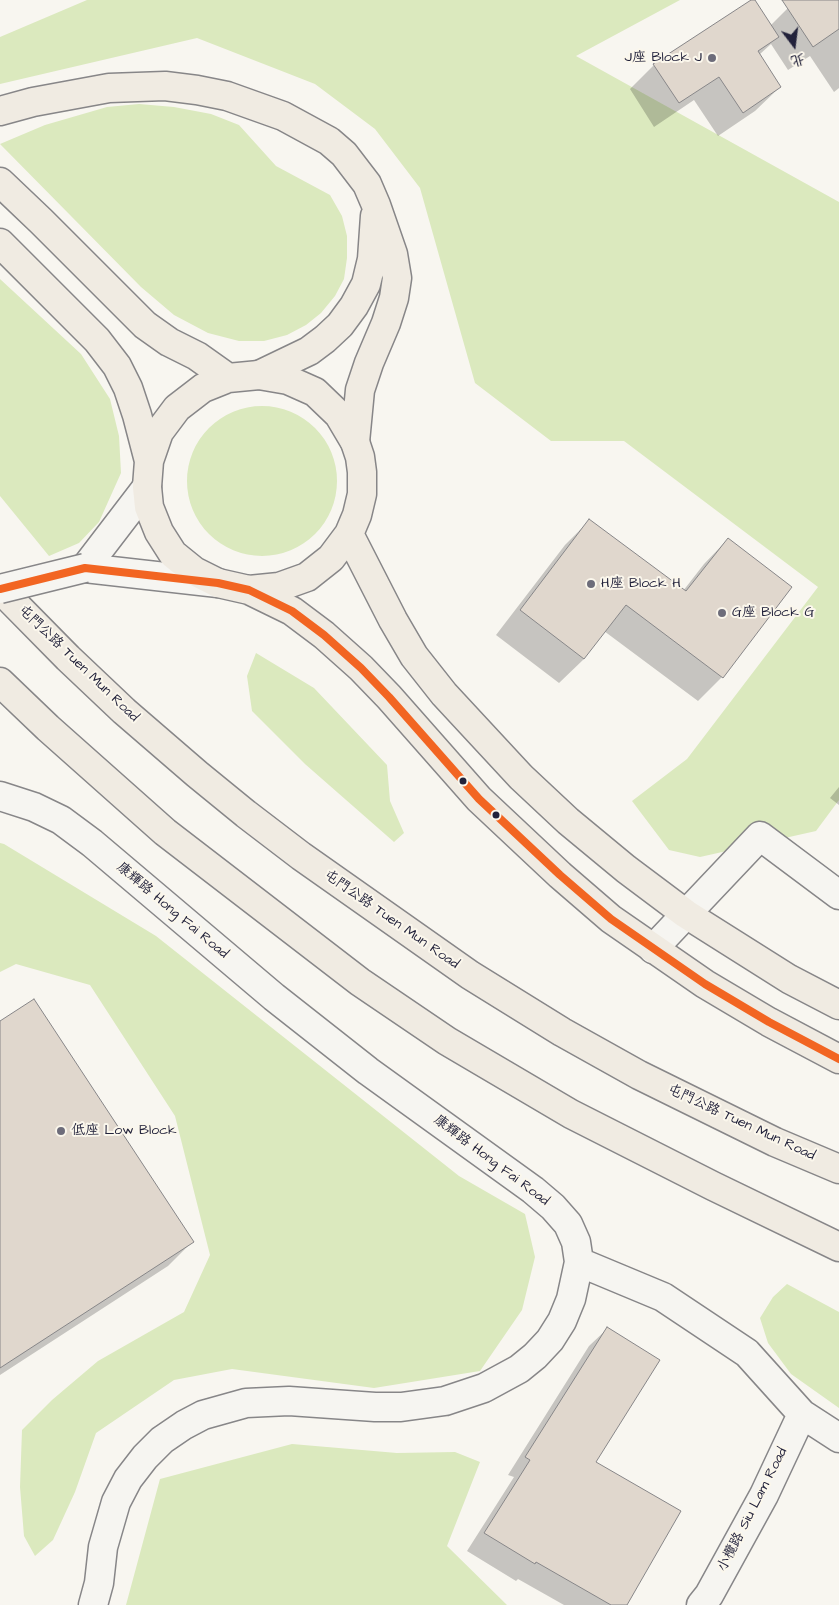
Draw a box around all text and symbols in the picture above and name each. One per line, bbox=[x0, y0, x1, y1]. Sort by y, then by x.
north arrow bbox=[769, 20, 819, 70]
text: 北 bbox=[789, 48, 807, 71]
place label: J座 Block J bbox=[624, 50, 702, 66]
marker: J座 Block J bbox=[706, 52, 718, 64]
place label: H座 Block H bbox=[601, 576, 681, 592]
marker: H座 Block H bbox=[585, 578, 597, 590]
street label: 屯門公路 Tuen Mun Road bbox=[14, 602, 142, 726]
place label: G座 Block G bbox=[732, 605, 814, 621]
marker: G座 Block G bbox=[716, 607, 728, 619]
unlabelled marker bbox=[458, 776, 468, 786]
unlabelled marker bbox=[491, 810, 501, 820]
street label: 康輝路 Hong Fai Road bbox=[113, 859, 231, 963]
street label: 屯門公路 Tuen Mun Road bbox=[320, 867, 462, 973]
street label: 屯門公路 Tuen Mun Road bbox=[664, 1081, 818, 1165]
street label: 康輝路 Hong Fai Road bbox=[430, 1112, 552, 1210]
place label: 低座 Low Block bbox=[71, 1123, 177, 1139]
marker: 低座 Low Block bbox=[55, 1125, 67, 1137]
street label: 小欖路 Siu Lam Road bbox=[714, 1445, 792, 1575]

